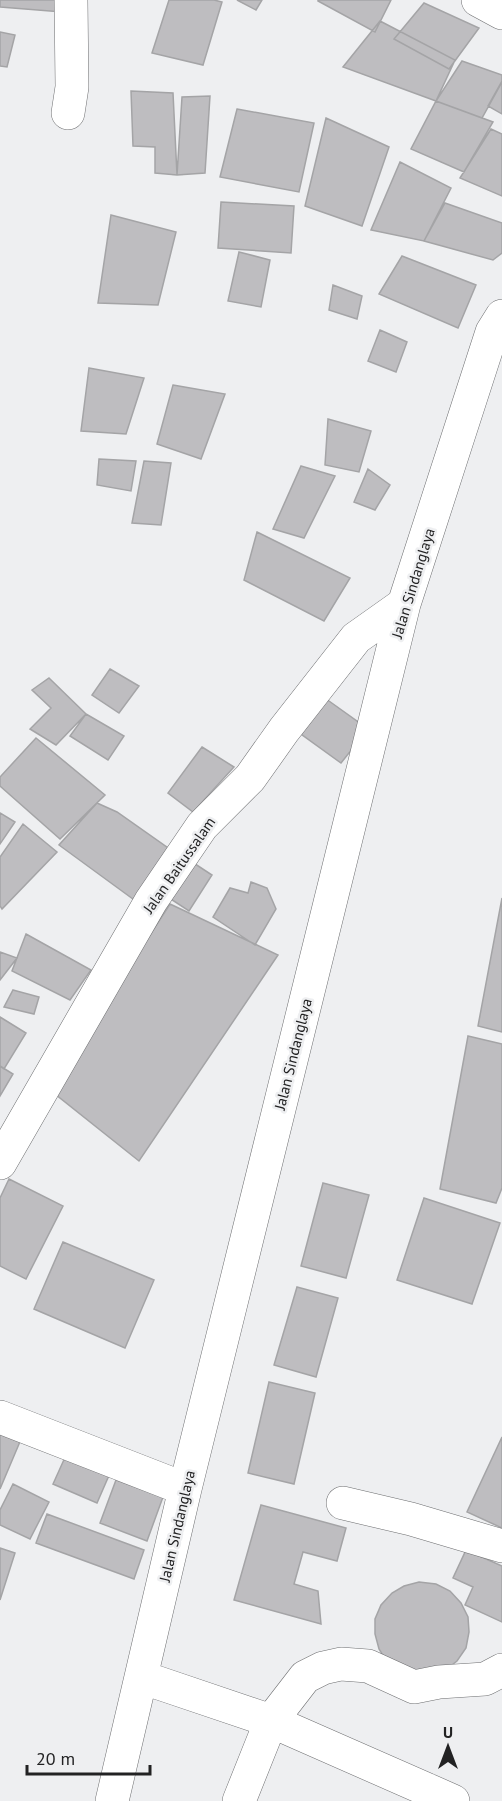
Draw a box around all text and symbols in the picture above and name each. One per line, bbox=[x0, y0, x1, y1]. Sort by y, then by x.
street label: Jalan Sindanglaya bbox=[387, 526, 439, 641]
street label: Jalan Baitussalam bbox=[138, 813, 219, 918]
street label: Jalan Sindanglaya bbox=[270, 996, 316, 1113]
street label: Jalan Sindanglaya bbox=[155, 1468, 199, 1585]
north arrow bbox=[418, 1717, 478, 1777]
text: U bbox=[443, 1722, 453, 1742]
scale bar bbox=[27, 1738, 150, 1776]
text: 20 m bbox=[36, 1747, 75, 1770]

